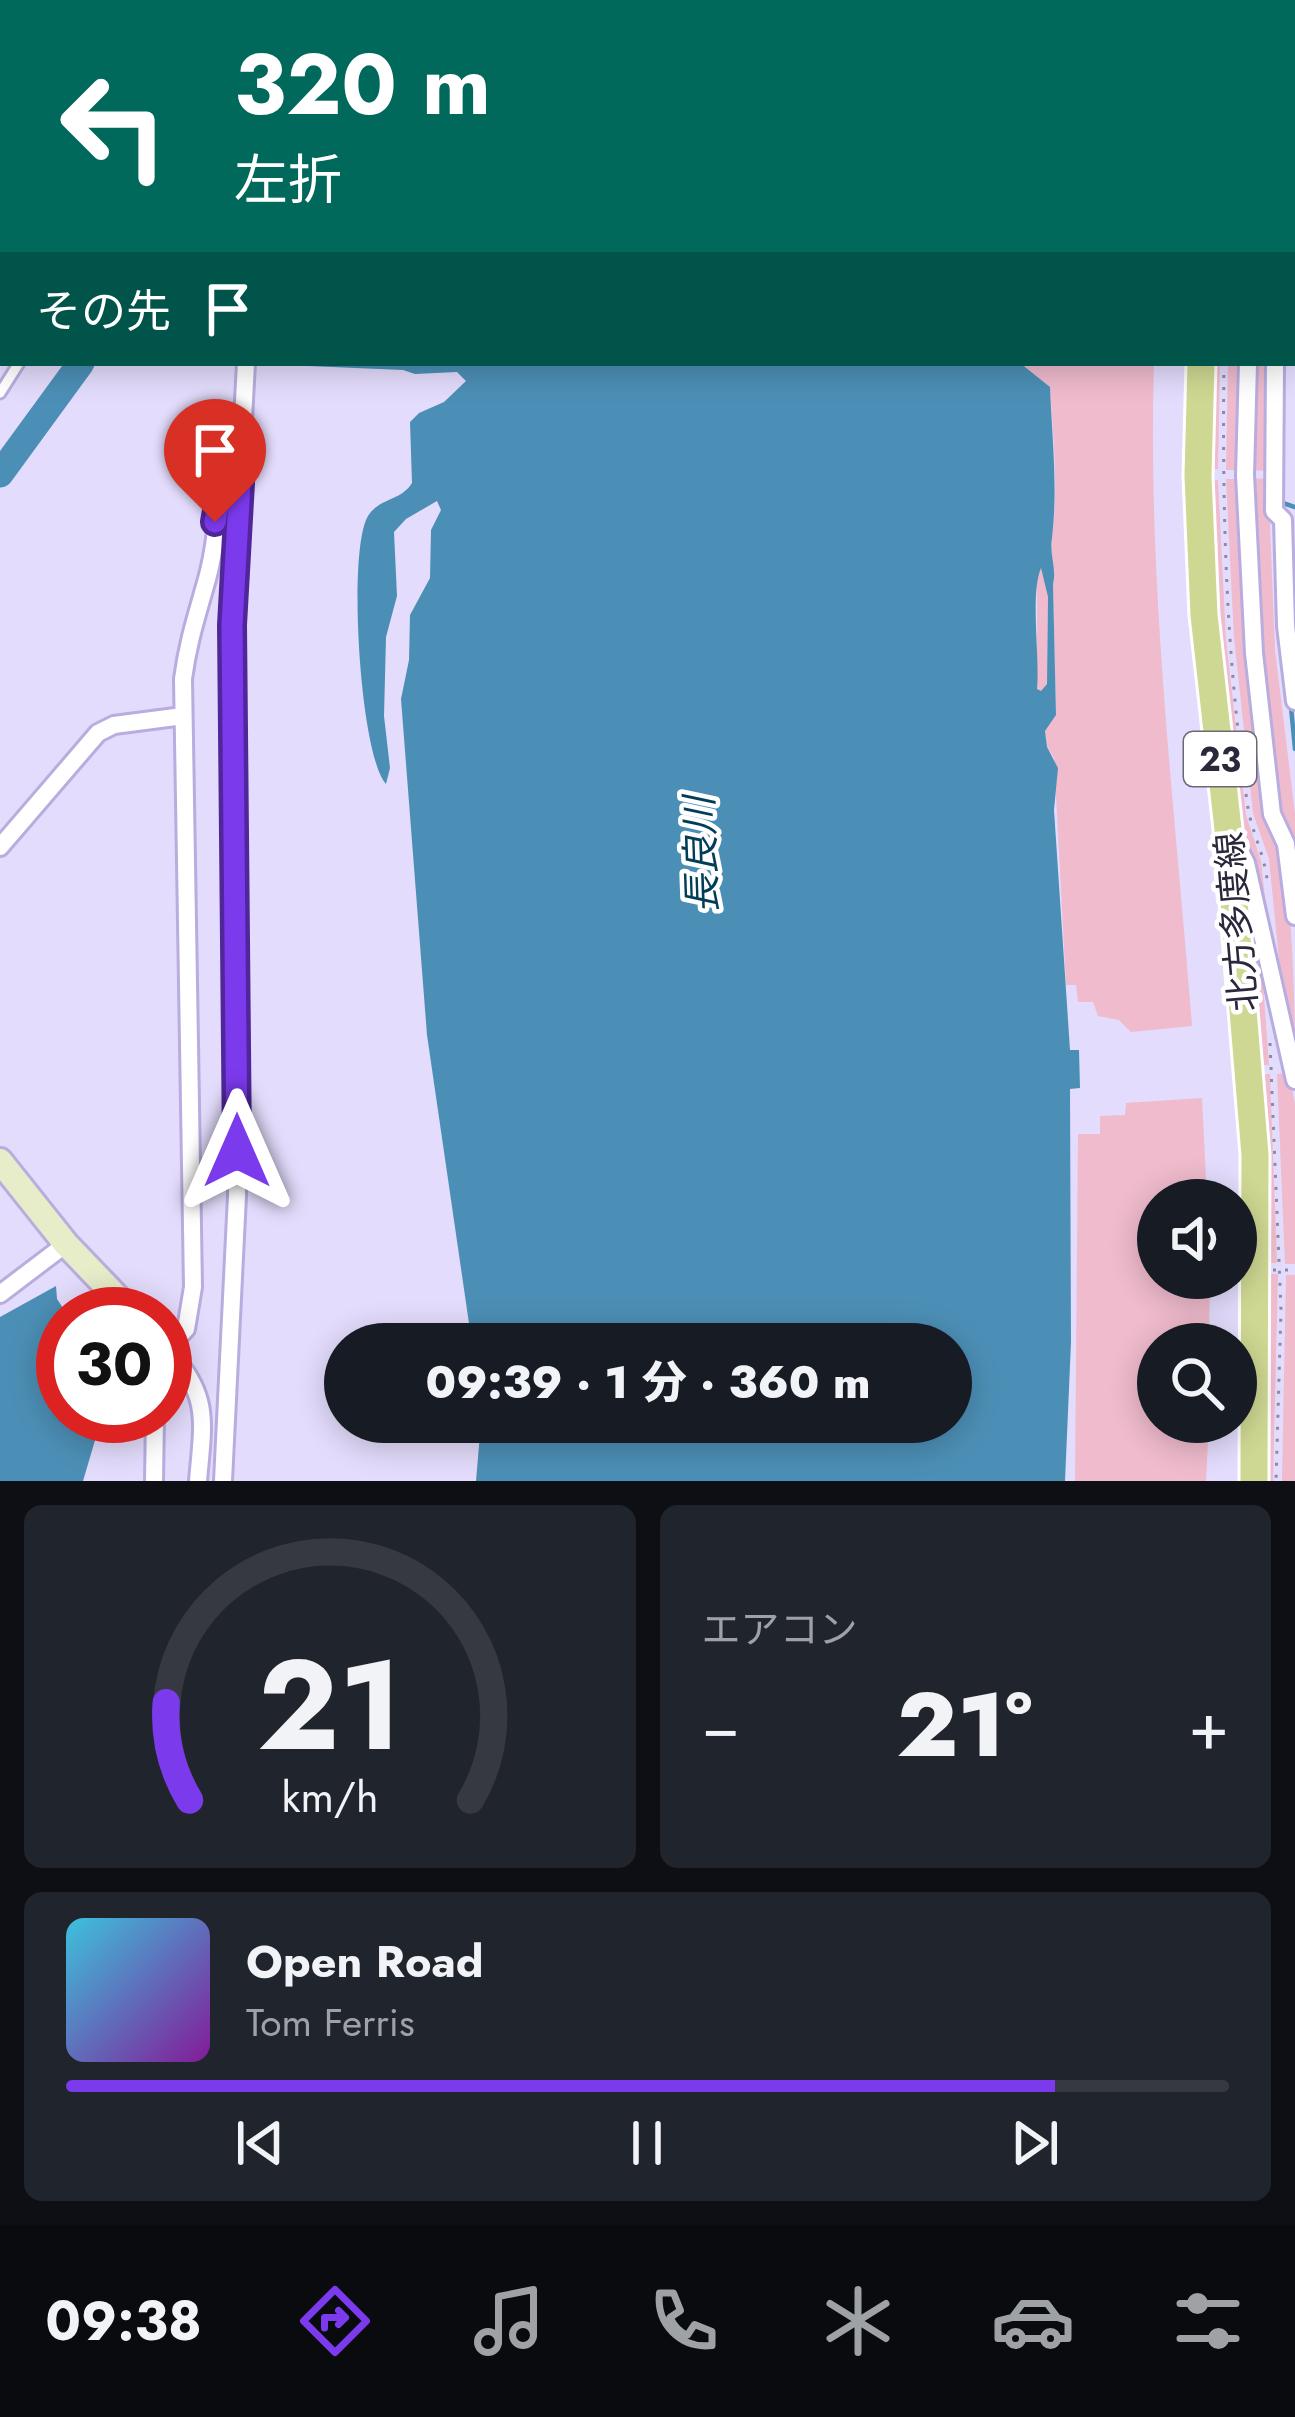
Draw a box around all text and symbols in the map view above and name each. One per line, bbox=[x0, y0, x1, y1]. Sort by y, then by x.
text: 320 m bbox=[234, 24, 491, 146]
icon: left bbox=[36, 48, 192, 204]
text: 左折 bbox=[234, 141, 342, 219]
icon: arrive bbox=[195, 276, 261, 342]
text: その先 bbox=[36, 279, 171, 344]
pin bbox=[164, 399, 266, 522]
icon: arrive bbox=[182, 417, 248, 483]
road number: 23 bbox=[1184, 732, 1256, 786]
water label: 長良川 bbox=[670, 792, 732, 914]
street label: 北方多度線 bbox=[1202, 830, 1270, 1014]
position arrow bbox=[174, 1088, 300, 1214]
map controls bbox=[1137, 1179, 1257, 1443]
button: sound bbox=[1137, 1179, 1257, 1299]
speed limit sign: 30 bbox=[36, 1287, 192, 1443]
button: search bbox=[1137, 1323, 1257, 1443]
text: 09:39 · 1 分 · 360 m bbox=[426, 1350, 870, 1415]
text: エアコン bbox=[702, 1601, 858, 1658]
text: 21 bbox=[257, 1615, 402, 1796]
text: 21° bbox=[896, 1660, 1032, 1790]
text: − bbox=[702, 1678, 740, 1774]
text: + bbox=[1188, 1678, 1229, 1774]
text: km/h bbox=[281, 1765, 378, 1827]
text: Open Road bbox=[246, 1929, 484, 1994]
text: Tom Ferris bbox=[246, 1994, 415, 2051]
icon: previous bbox=[227, 2110, 293, 2176]
icon: pause bbox=[614, 2110, 680, 2176]
icon: next bbox=[1002, 2110, 1068, 2176]
icon: directions bbox=[293, 2279, 377, 2363]
icon: music bbox=[467, 2279, 551, 2363]
icon: phone bbox=[642, 2279, 726, 2363]
icon: climate bbox=[816, 2279, 900, 2363]
icon: car bbox=[991, 2279, 1075, 2363]
icon: filters bbox=[1166, 2279, 1250, 2363]
text: 09:38 bbox=[45, 2282, 202, 2360]

